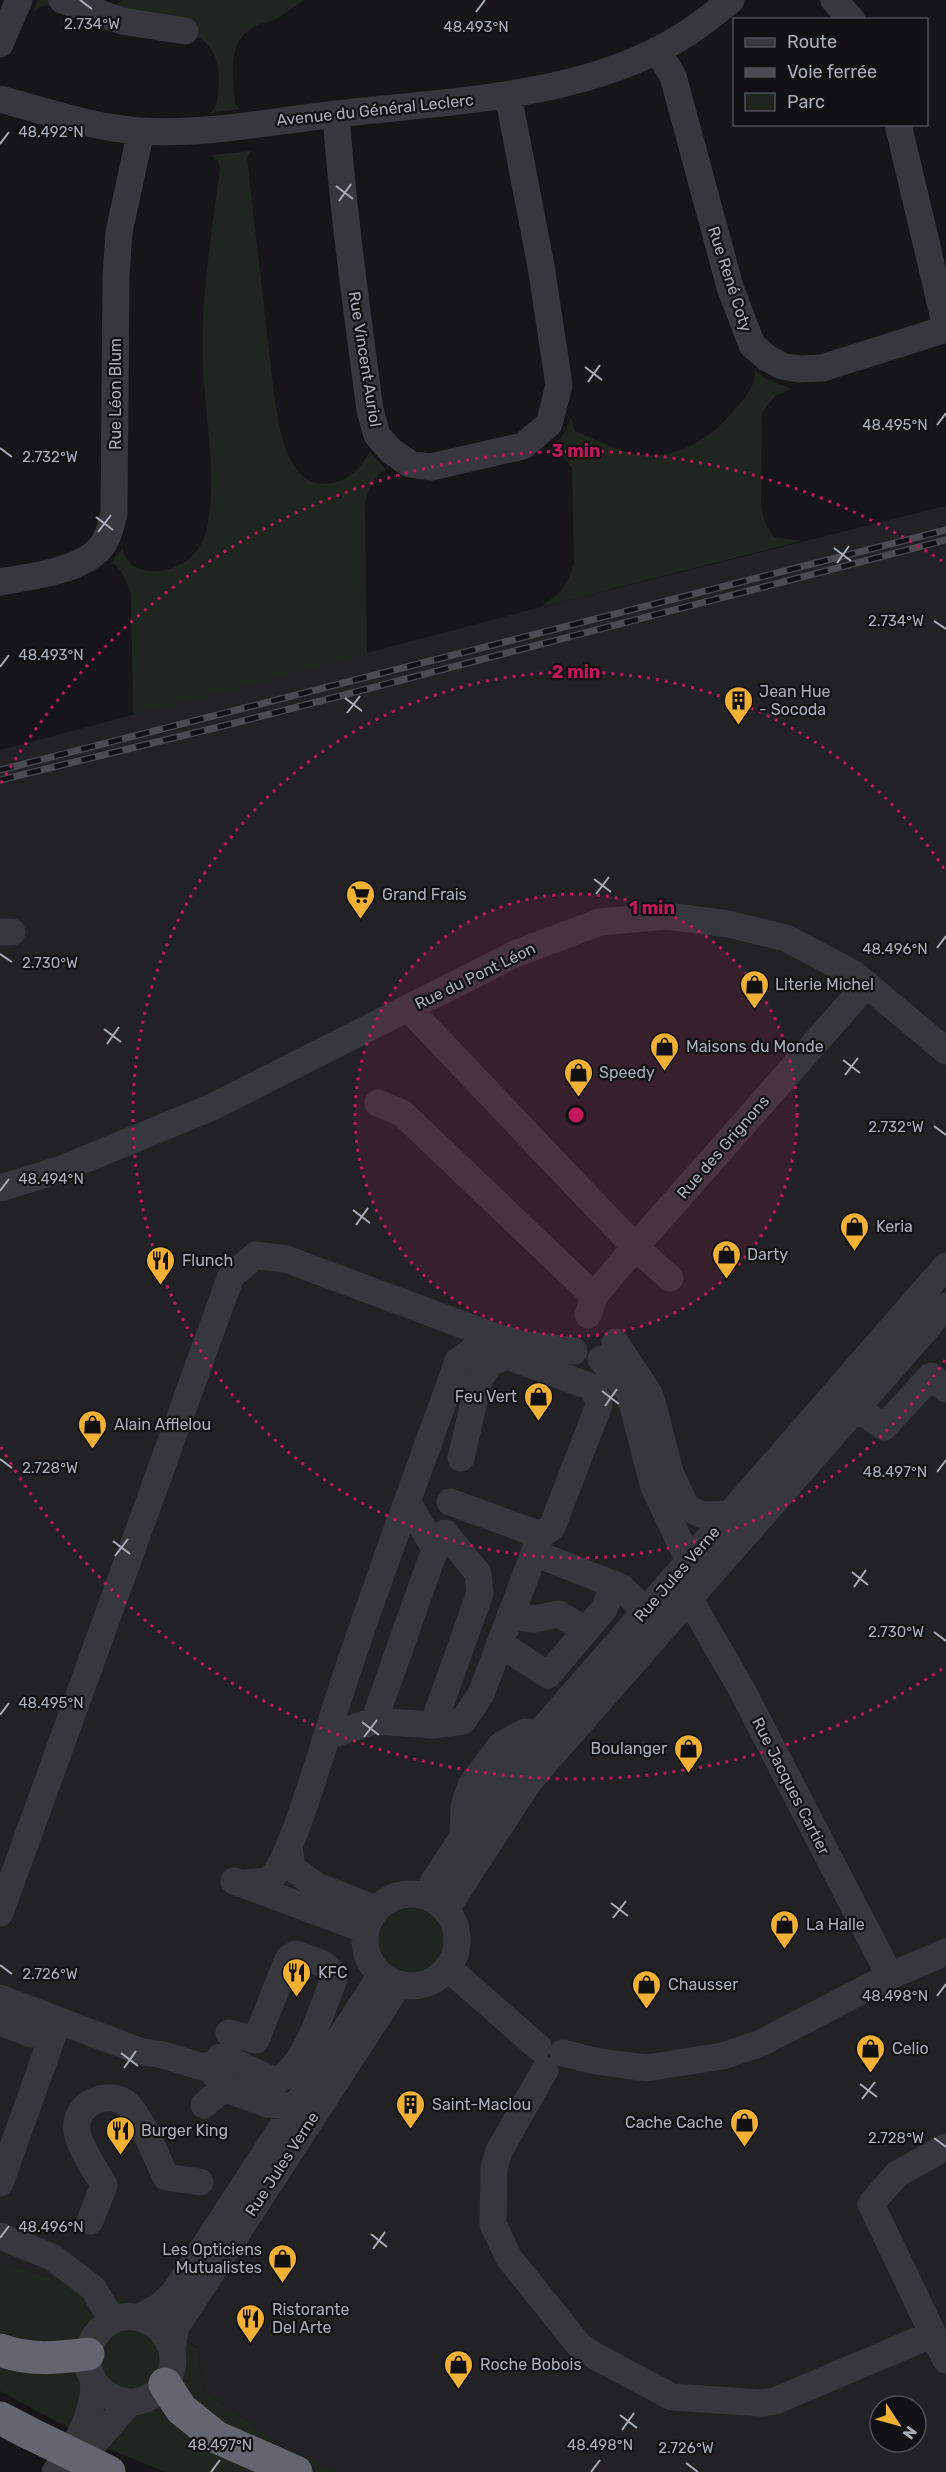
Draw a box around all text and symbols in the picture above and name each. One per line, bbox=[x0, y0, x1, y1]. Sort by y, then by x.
text: 2.734°W bbox=[64, 15, 120, 33]
text: 48.493°N bbox=[443, 18, 509, 36]
legend bbox=[733, 18, 928, 126]
text: Route bbox=[787, 31, 837, 53]
text: Voie ferrée bbox=[787, 61, 877, 83]
street label: Avenue du Général Leclerc bbox=[275, 90, 475, 130]
text: Parc bbox=[787, 91, 825, 113]
text: 48.492°N bbox=[18, 123, 84, 141]
street label: Rue René Coty bbox=[704, 224, 756, 334]
street label: Rue Vincent Auriol bbox=[345, 290, 385, 428]
street label: Rue Léon Blum bbox=[106, 338, 125, 450]
text: 48.495°N bbox=[862, 416, 928, 434]
text: 3 min bbox=[552, 440, 600, 462]
text: 2.732°W bbox=[22, 448, 78, 466]
text: 2.734°W bbox=[868, 612, 924, 630]
text: 48.493°N bbox=[18, 646, 84, 664]
text: 2 min bbox=[552, 661, 600, 683]
place label: Jean Hue - Socoda bbox=[759, 682, 831, 719]
building icon: Jean Hue - Socoda bbox=[722, 684, 754, 726]
supermarket icon: Grand Frais bbox=[345, 878, 377, 920]
place label: Grand Frais bbox=[382, 885, 467, 904]
text: 1 min bbox=[629, 897, 675, 919]
street label: Rue du Pont Léon bbox=[412, 939, 538, 1013]
text: 48.496°N bbox=[862, 940, 928, 958]
text: 2.730°W bbox=[22, 954, 78, 972]
shop icon: Literie Michel bbox=[738, 968, 770, 1010]
place label: Literie Michel bbox=[775, 975, 874, 994]
shop icon: Maisons du Monde bbox=[649, 1030, 681, 1072]
place label: Maisons du Monde bbox=[686, 1037, 824, 1056]
shop icon: Speedy bbox=[562, 1056, 594, 1098]
place label: Speedy bbox=[599, 1063, 655, 1082]
street label: Rue des Grignons bbox=[673, 1091, 773, 1203]
centre of rings bbox=[566, 1105, 586, 1125]
text: 2.732°W bbox=[868, 1118, 924, 1136]
text: 48.494°N bbox=[18, 1170, 84, 1188]
shop icon: Keria bbox=[839, 1210, 871, 1252]
place label: Keria bbox=[876, 1217, 913, 1236]
shop icon: Darty bbox=[710, 1238, 742, 1280]
restaurant icon: Flunch bbox=[145, 1244, 177, 1286]
place label: Darty bbox=[747, 1245, 788, 1264]
place label: Flunch bbox=[182, 1251, 233, 1270]
shop icon: Feu Vert bbox=[522, 1380, 554, 1422]
place label: Feu Vert bbox=[455, 1387, 517, 1406]
shop icon: Alain Afflelou bbox=[77, 1408, 109, 1450]
place label: Alain Afflelou bbox=[114, 1415, 211, 1434]
text: 2.728°W bbox=[22, 1459, 78, 1477]
text: 48.497°N bbox=[863, 1463, 927, 1481]
street label: Rue Jules Verne bbox=[630, 1522, 724, 1626]
text: 2.730°W bbox=[868, 1623, 924, 1641]
text: 48.495°N bbox=[18, 1694, 84, 1712]
street label: Rue Jacques Cartier bbox=[748, 1714, 834, 1858]
shop icon: Boulanger bbox=[672, 1732, 704, 1774]
place label: Boulanger bbox=[590, 1739, 667, 1758]
shop icon: La Halle bbox=[769, 1908, 801, 1950]
place label: La Halle bbox=[806, 1915, 865, 1934]
restaurant icon: KFC bbox=[281, 1956, 313, 1998]
place label: KFC bbox=[318, 1963, 348, 1982]
text: 2.726°W bbox=[22, 1965, 78, 1983]
shop icon: Chausser bbox=[631, 1968, 663, 2010]
place label: Chausser bbox=[668, 1975, 738, 1994]
text: 48.498°N bbox=[862, 1987, 928, 2005]
shop icon: Celio bbox=[855, 2032, 887, 2074]
place label: Celio bbox=[892, 2039, 929, 2058]
building icon: Saint-Maclou bbox=[395, 2088, 427, 2130]
place label: Saint-Maclou bbox=[432, 2095, 531, 2114]
shop icon: Cache Cache bbox=[728, 2106, 760, 2148]
street label: Rue Jules Verne bbox=[241, 2108, 323, 2220]
place label: Cache Cache bbox=[625, 2113, 723, 2132]
restaurant icon: Burger King bbox=[104, 2114, 136, 2156]
place label: Burger King bbox=[141, 2121, 228, 2140]
text: 2.728°W bbox=[868, 2129, 924, 2147]
text: 48.496°N bbox=[18, 2218, 84, 2236]
place label: Les Opticiens Mutualistes bbox=[162, 2240, 262, 2277]
shop icon: Les Opticiens Mutualistes bbox=[267, 2242, 299, 2284]
place label: Ristorante Del Arte bbox=[272, 2300, 350, 2337]
restaurant icon: Ristorante Del Arte bbox=[235, 2302, 267, 2344]
shop icon: Roche Bobois bbox=[443, 2348, 475, 2390]
place label: Roche Bobois bbox=[480, 2355, 582, 2374]
north arrow bbox=[868, 2394, 928, 2454]
text: N bbox=[899, 2422, 921, 2443]
text: 48.497°N bbox=[188, 2436, 252, 2454]
text: 48.498°N bbox=[567, 2436, 633, 2454]
text: 2.726°W bbox=[658, 2439, 714, 2457]

